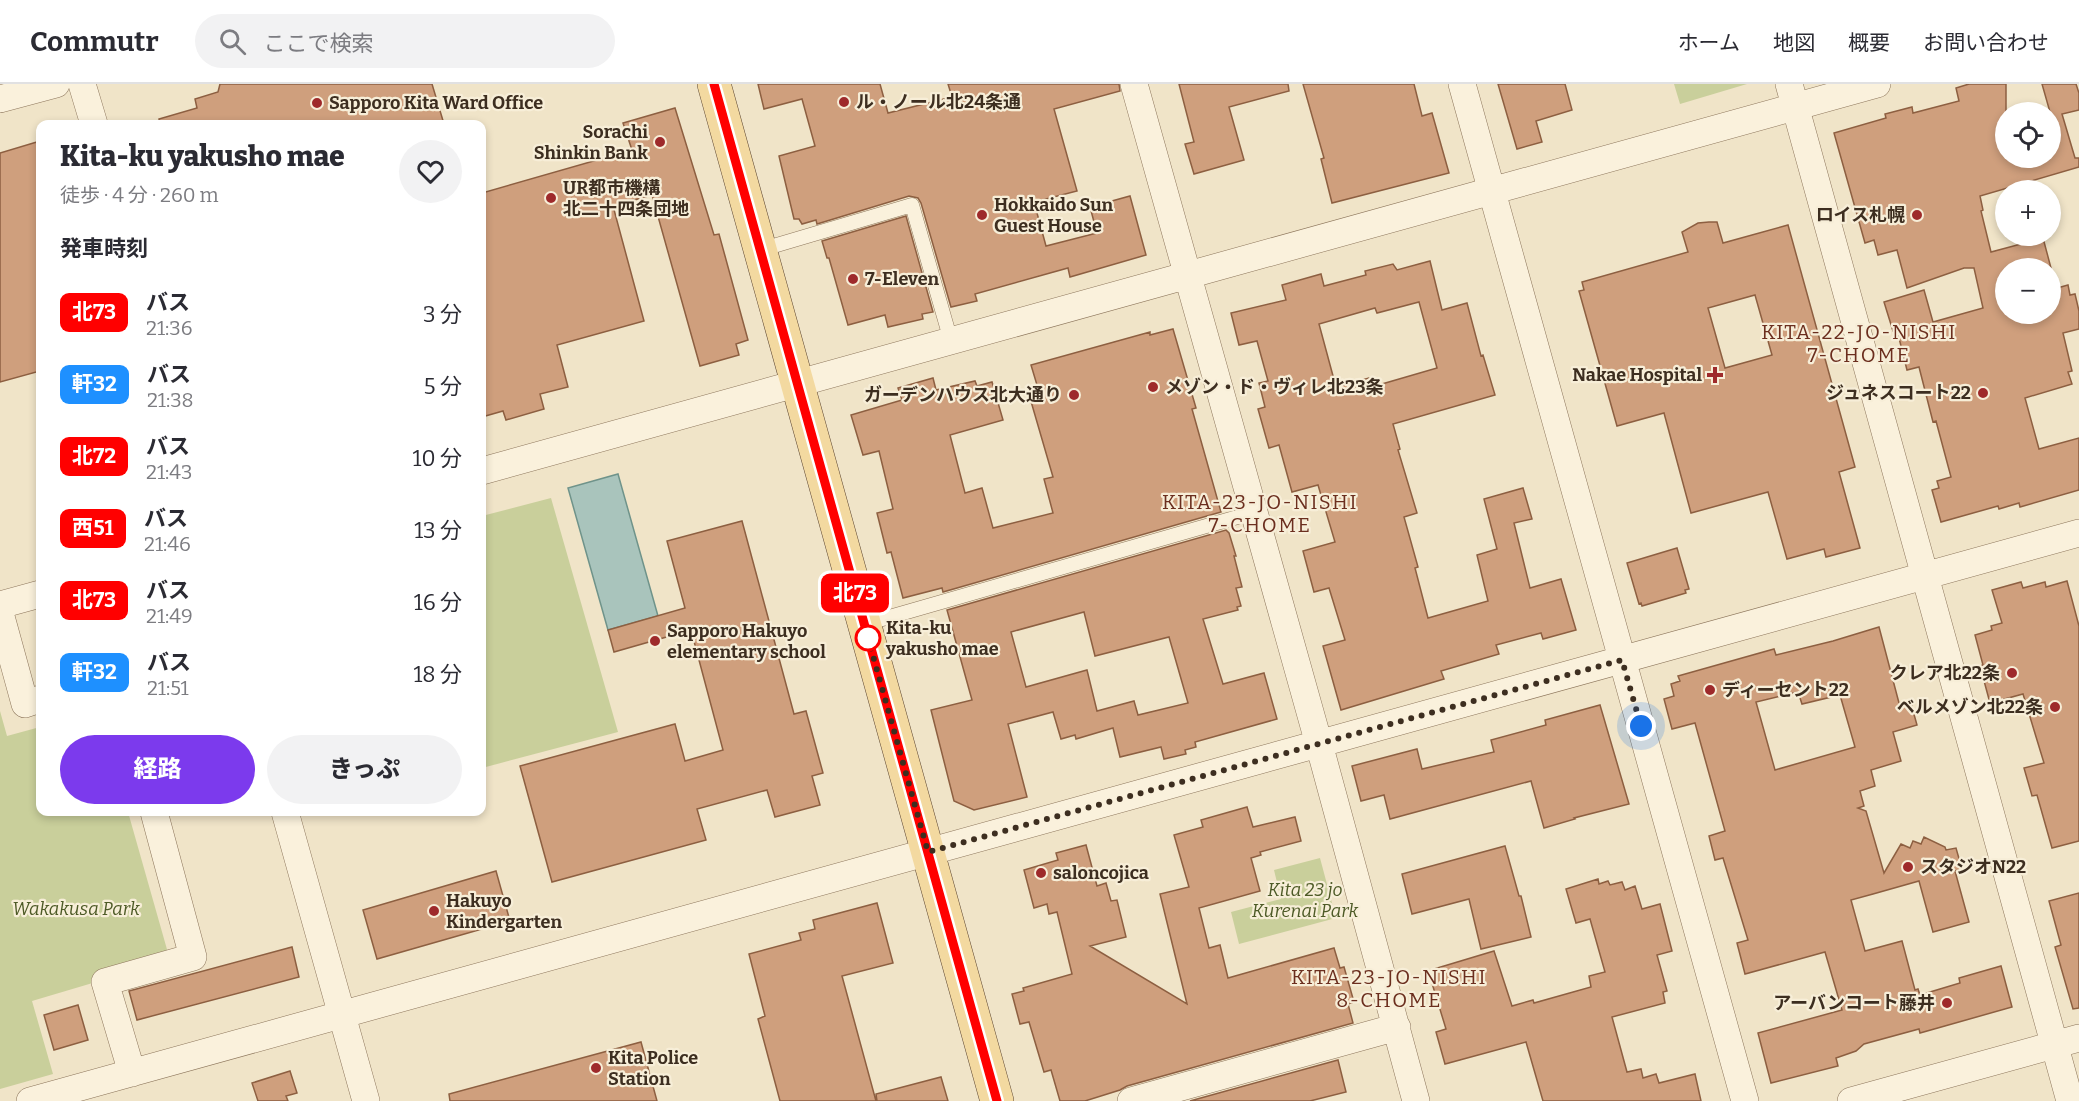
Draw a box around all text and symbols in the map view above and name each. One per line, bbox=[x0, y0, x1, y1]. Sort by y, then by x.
search box bbox=[195, 14, 615, 68]
text: Commutr bbox=[30, 25, 159, 58]
icon: search bbox=[216, 25, 249, 58]
text: ここで検索 bbox=[264, 30, 374, 57]
text: ホーム bbox=[1678, 30, 1740, 56]
text: 地図 bbox=[1773, 30, 1815, 56]
text: 概要 bbox=[1848, 30, 1890, 56]
text: お問い合わせ bbox=[1923, 30, 2049, 56]
place label: ル・ノール北24条通 bbox=[856, 91, 1021, 113]
place label: Sapporo Kita Ward Office bbox=[329, 92, 543, 114]
marker: ル・ノール北24条通 bbox=[837, 95, 851, 109]
marker: Sapporo Kita Ward Office bbox=[310, 96, 324, 110]
map controls bbox=[1995, 102, 2061, 324]
button: locate bbox=[1995, 102, 2061, 168]
place label: Sorachi Shinkin Bank bbox=[534, 121, 648, 164]
marker: Sorachi Shinkin Bank bbox=[653, 135, 667, 149]
text: Kita-ku yakusho mae bbox=[60, 140, 345, 173]
button: heart bbox=[399, 140, 462, 203]
place label: UR都市機構 北二十四条団地 bbox=[563, 177, 689, 220]
button: + bbox=[1995, 180, 2061, 246]
text: 徒歩 · 4 分 · 260 m bbox=[60, 183, 219, 207]
marker: UR都市機構 北二十四条団地 bbox=[544, 191, 558, 205]
place label: Hokkaido Sun Guest House bbox=[994, 194, 1114, 237]
place label: ロイス札幌 bbox=[1816, 204, 1905, 226]
marker: Hokkaido Sun Guest House bbox=[975, 208, 989, 222]
marker: ロイス札幌 bbox=[1910, 208, 1924, 222]
text: 発車時刻 bbox=[60, 235, 148, 262]
button: − bbox=[1995, 258, 2061, 324]
place label: 7-Eleven bbox=[865, 268, 940, 290]
marker: 7-Eleven bbox=[846, 272, 860, 286]
text: バス bbox=[146, 289, 190, 316]
text: 北73 bbox=[72, 299, 116, 325]
text: 3 分 bbox=[423, 301, 462, 328]
text: 21:36 bbox=[146, 316, 192, 340]
district label: KITA-22-JO-NISHI 7-CHOME bbox=[1761, 320, 1957, 367]
text: バス bbox=[147, 361, 191, 388]
place label: Nakae Hospital bbox=[1572, 364, 1702, 386]
marker: Nakae Hospital bbox=[1706, 366, 1724, 384]
text: 軒32 bbox=[72, 371, 117, 397]
text: 5 分 bbox=[424, 373, 462, 400]
place label: メゾン・ド・ヴィレ北23条 bbox=[1165, 376, 1384, 398]
marker: メゾン・ド・ヴィレ北23条 bbox=[1146, 380, 1160, 394]
place label: ジュネスコート22 bbox=[1826, 382, 1971, 404]
place label: ガーデンハウス北大通り bbox=[864, 384, 1062, 406]
marker: ジュネスコート22 bbox=[1976, 386, 1990, 400]
text: 21:38 bbox=[147, 388, 194, 412]
marker: ガーデンハウス北大通り bbox=[1067, 388, 1081, 402]
text: バス bbox=[146, 433, 190, 460]
text: 北72 bbox=[72, 443, 116, 469]
text: 10 分 bbox=[413, 445, 462, 472]
text: 21:43 bbox=[146, 460, 192, 484]
district label: KITA-23-JO-NISHI 7-CHOME bbox=[1162, 490, 1358, 537]
text: バス bbox=[144, 505, 188, 532]
text: 西51 bbox=[72, 515, 114, 541]
text: 13 分 bbox=[414, 517, 462, 544]
text: 21:46 bbox=[144, 532, 191, 556]
line badge: 北73 bbox=[820, 574, 890, 612]
text: バス bbox=[146, 577, 190, 604]
text: 北73 bbox=[833, 580, 877, 606]
text: 北73 bbox=[72, 587, 116, 613]
text: 16 分 bbox=[414, 589, 462, 616]
text: 21:49 bbox=[146, 604, 193, 628]
place label: Kita-ku yakusho mae bbox=[885, 617, 999, 660]
place label: Sapporo Hakuyo elementary school bbox=[667, 620, 826, 663]
marker: Kita-ku yakusho mae bbox=[855, 625, 881, 651]
marker: Sapporo Hakuyo elementary school bbox=[648, 634, 662, 648]
text: バス bbox=[147, 649, 191, 676]
text: 軒32 bbox=[72, 659, 117, 685]
text: 18 分 bbox=[413, 661, 462, 688]
place label: クレア北22条 bbox=[1890, 662, 2000, 684]
marker: クレア北22条 bbox=[2005, 666, 2019, 680]
text: 21:51 bbox=[147, 676, 189, 700]
place label: ディーセント22 bbox=[1722, 679, 1849, 701]
marker: ディーセント22 bbox=[1703, 683, 1717, 697]
place label: ベルメゾン北22条 bbox=[1897, 696, 2043, 718]
marker: ベルメゾン北22条 bbox=[2048, 700, 2062, 714]
your location bbox=[1626, 711, 1656, 741]
button: 経路 bbox=[60, 735, 255, 804]
button: きっぷ bbox=[267, 735, 462, 804]
place label: スタジオN22 bbox=[1920, 856, 2026, 878]
marker: スタジオN22 bbox=[1901, 860, 1915, 874]
place label: saloncojica bbox=[1053, 862, 1149, 884]
marker: saloncojica bbox=[1034, 866, 1048, 880]
park label: Kita 23 jo Kurenai Park bbox=[1252, 879, 1358, 922]
place label: Hakuyo Kindergarten bbox=[446, 890, 562, 933]
park label: Wakakusa Park bbox=[12, 898, 140, 920]
marker: Hakuyo Kindergarten bbox=[427, 904, 441, 918]
district label: KITA-23-JO-NISHI 8-CHOME bbox=[1291, 965, 1487, 1012]
place label: アーバンコート藤井 bbox=[1773, 992, 1935, 1014]
marker: アーバンコート藤井 bbox=[1940, 996, 1954, 1010]
place label: Kita Police Station bbox=[608, 1047, 698, 1090]
marker: Kita Police Station bbox=[589, 1061, 603, 1075]

